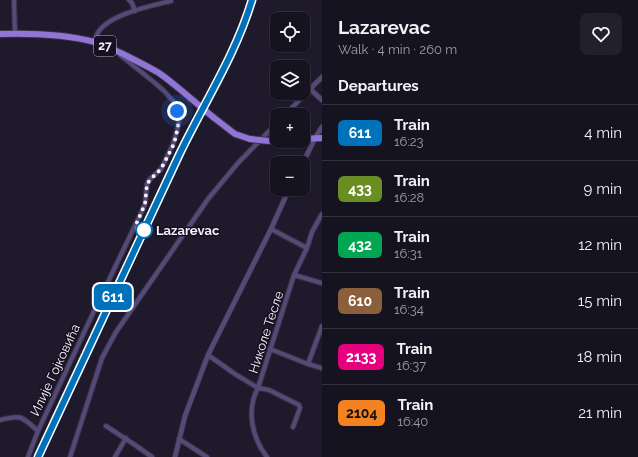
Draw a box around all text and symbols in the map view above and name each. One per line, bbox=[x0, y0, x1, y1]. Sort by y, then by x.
map controls bbox=[270, 12, 310, 196]
button: locate bbox=[270, 12, 310, 52]
button: heart bbox=[580, 13, 622, 55]
text: Lazarevac bbox=[338, 16, 430, 38]
road number: 27 bbox=[94, 36, 116, 56]
text: Walk · 4 min · 260 m bbox=[338, 42, 457, 57]
button: layers bbox=[270, 60, 310, 100]
text: Departures bbox=[338, 77, 419, 95]
your location bbox=[167, 101, 187, 121]
button: + bbox=[270, 108, 310, 148]
text: Train bbox=[394, 116, 430, 134]
text: 4 min bbox=[584, 124, 622, 142]
text: 611 bbox=[349, 125, 371, 141]
text: 16:23 bbox=[394, 134, 424, 149]
button: − bbox=[270, 156, 310, 196]
text: Train bbox=[394, 172, 430, 190]
text: 9 min bbox=[584, 180, 622, 198]
text: 433 bbox=[348, 181, 372, 197]
text: 16:28 bbox=[394, 190, 424, 205]
marker: Lazarevac bbox=[135, 221, 153, 239]
place label: Lazarevac bbox=[156, 223, 220, 238]
text: Train bbox=[394, 228, 430, 246]
text: 12 min bbox=[578, 236, 622, 254]
text: 432 bbox=[348, 237, 372, 253]
text: 16:31 bbox=[394, 246, 422, 261]
line badge: 611 bbox=[90, 284, 136, 310]
text: Train bbox=[394, 284, 430, 302]
text: 611 bbox=[102, 289, 124, 305]
street label: Николе Тесле bbox=[246, 289, 286, 375]
text: 15 min bbox=[578, 292, 622, 310]
text: 610 bbox=[348, 293, 372, 309]
text: 16:34 bbox=[394, 302, 424, 317]
street label: Илије Гојковића bbox=[27, 322, 83, 418]
text: Train bbox=[396, 340, 432, 358]
text: 18 min bbox=[577, 348, 622, 366]
text: 2133 bbox=[346, 349, 376, 365]
text: 16:37 bbox=[396, 358, 426, 373]
text: Train bbox=[397, 396, 433, 414]
text: 21 min bbox=[578, 404, 622, 422]
text: 2104 bbox=[346, 405, 377, 421]
text: 16:40 bbox=[397, 414, 428, 429]

